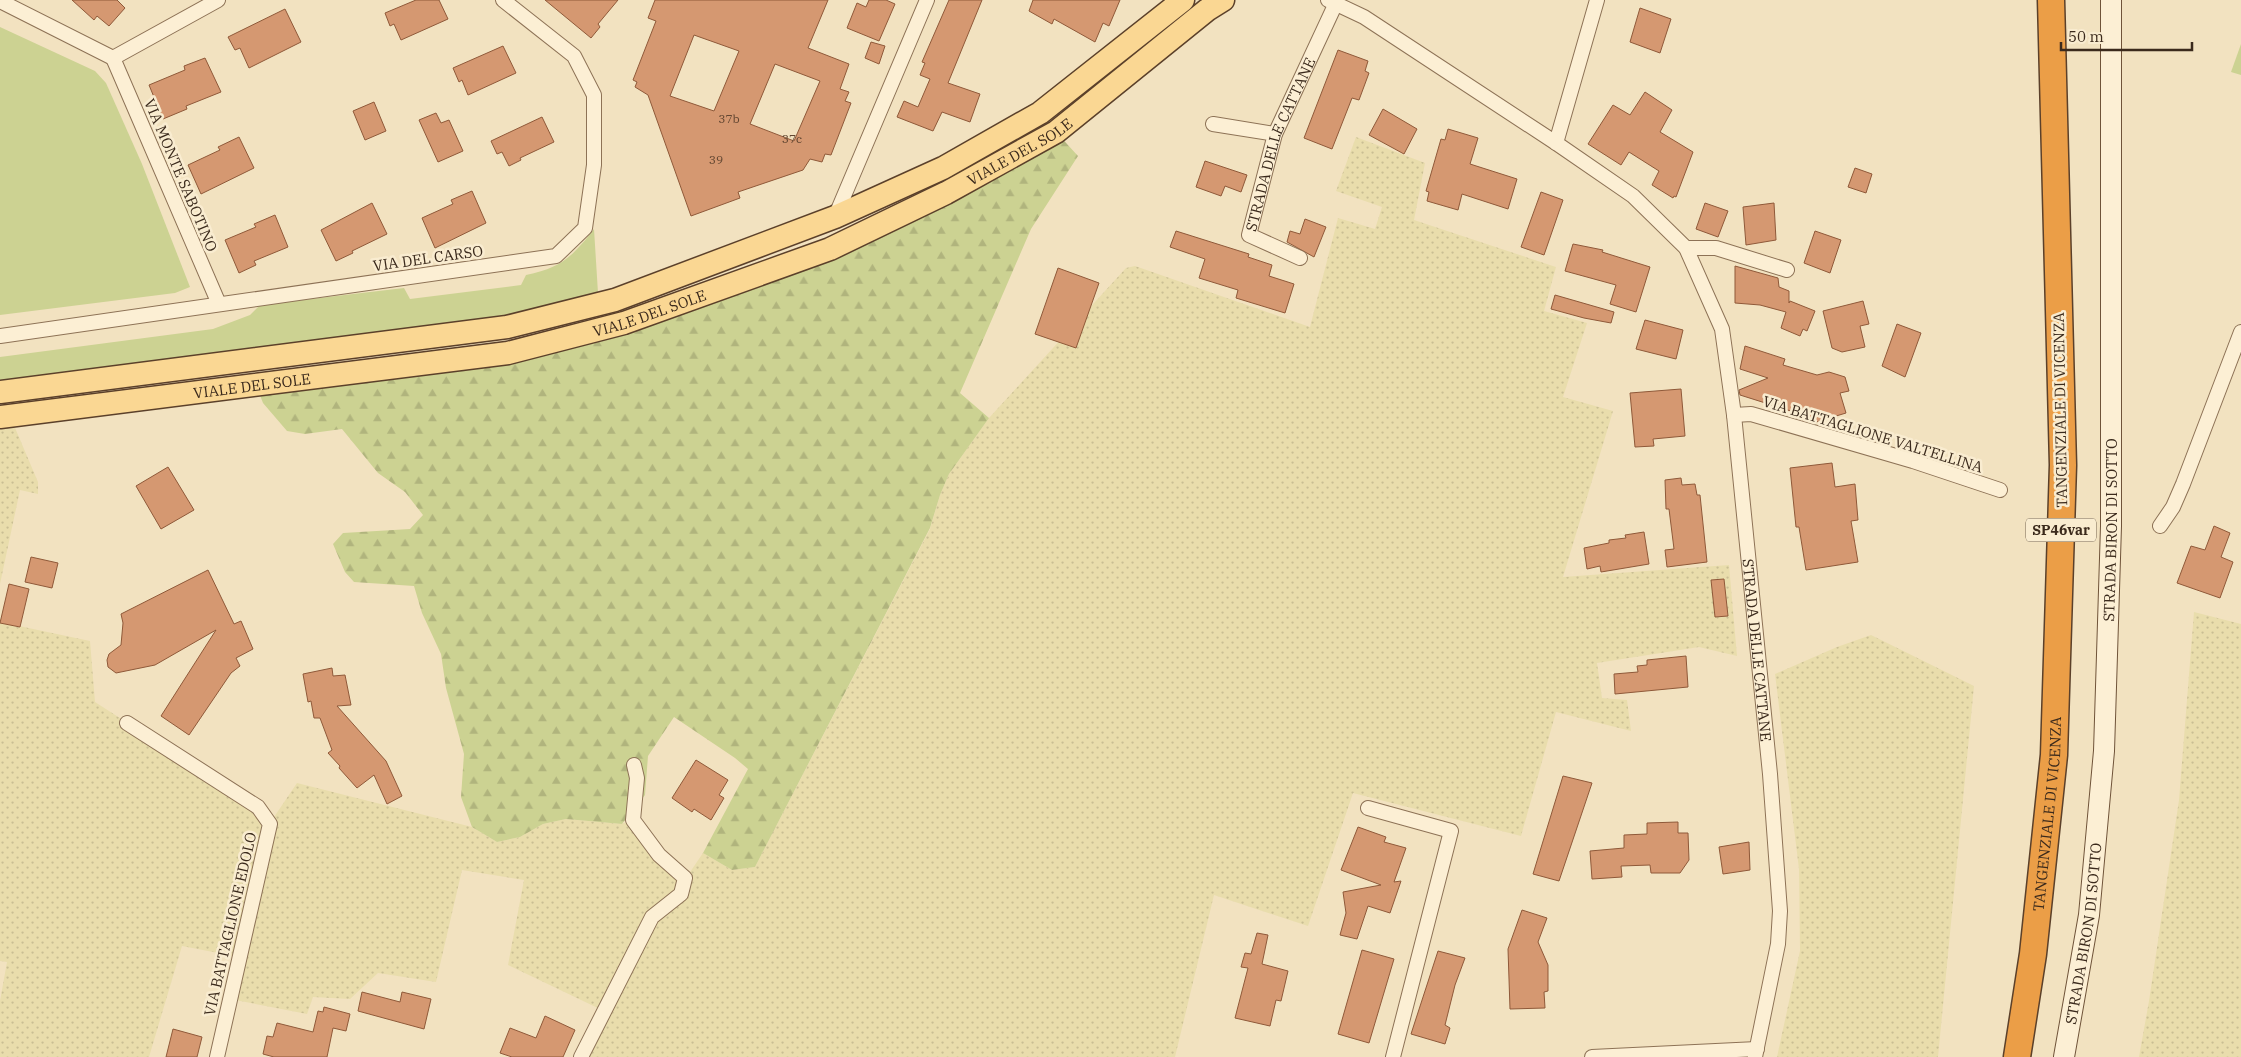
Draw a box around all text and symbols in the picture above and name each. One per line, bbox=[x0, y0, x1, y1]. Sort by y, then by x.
scale bar bbox=[2061, 20, 2192, 52]
text: 50 m bbox=[2068, 27, 2104, 46]
street label: STRADA DELLE CATTANE bbox=[1241, 54, 1319, 233]
street label: VIA MONTE SABOTINO bbox=[140, 96, 222, 254]
house number: 37b bbox=[718, 111, 740, 126]
street label: VIALE DEL SOLE bbox=[964, 113, 1076, 189]
house number: 37c bbox=[782, 131, 802, 146]
house number: 39 bbox=[709, 152, 723, 167]
street label: VIA DEL CARSO bbox=[372, 241, 484, 275]
street label: VIALE DEL SOLE bbox=[591, 285, 708, 340]
street label: TANGENZIALE DI VICENZA bbox=[2049, 311, 2071, 508]
street label: VIALE DEL SOLE bbox=[192, 368, 312, 402]
street label: VIA BATTAGLIONE VALTELLINA bbox=[1761, 391, 1986, 477]
street label: STRADA BIRON DI SOTTO bbox=[2099, 438, 2121, 622]
road number: SP46var bbox=[2026, 518, 2096, 542]
street label: STRADA DELLE CATTANE bbox=[1739, 558, 1776, 743]
street label: TANGENZIALE DI VICENZA bbox=[2028, 716, 2065, 912]
street label: VIA BATTAGLIONE EDOLO bbox=[200, 830, 260, 1018]
street label: STRADA BIRON DI SOTTO bbox=[2060, 842, 2105, 1026]

